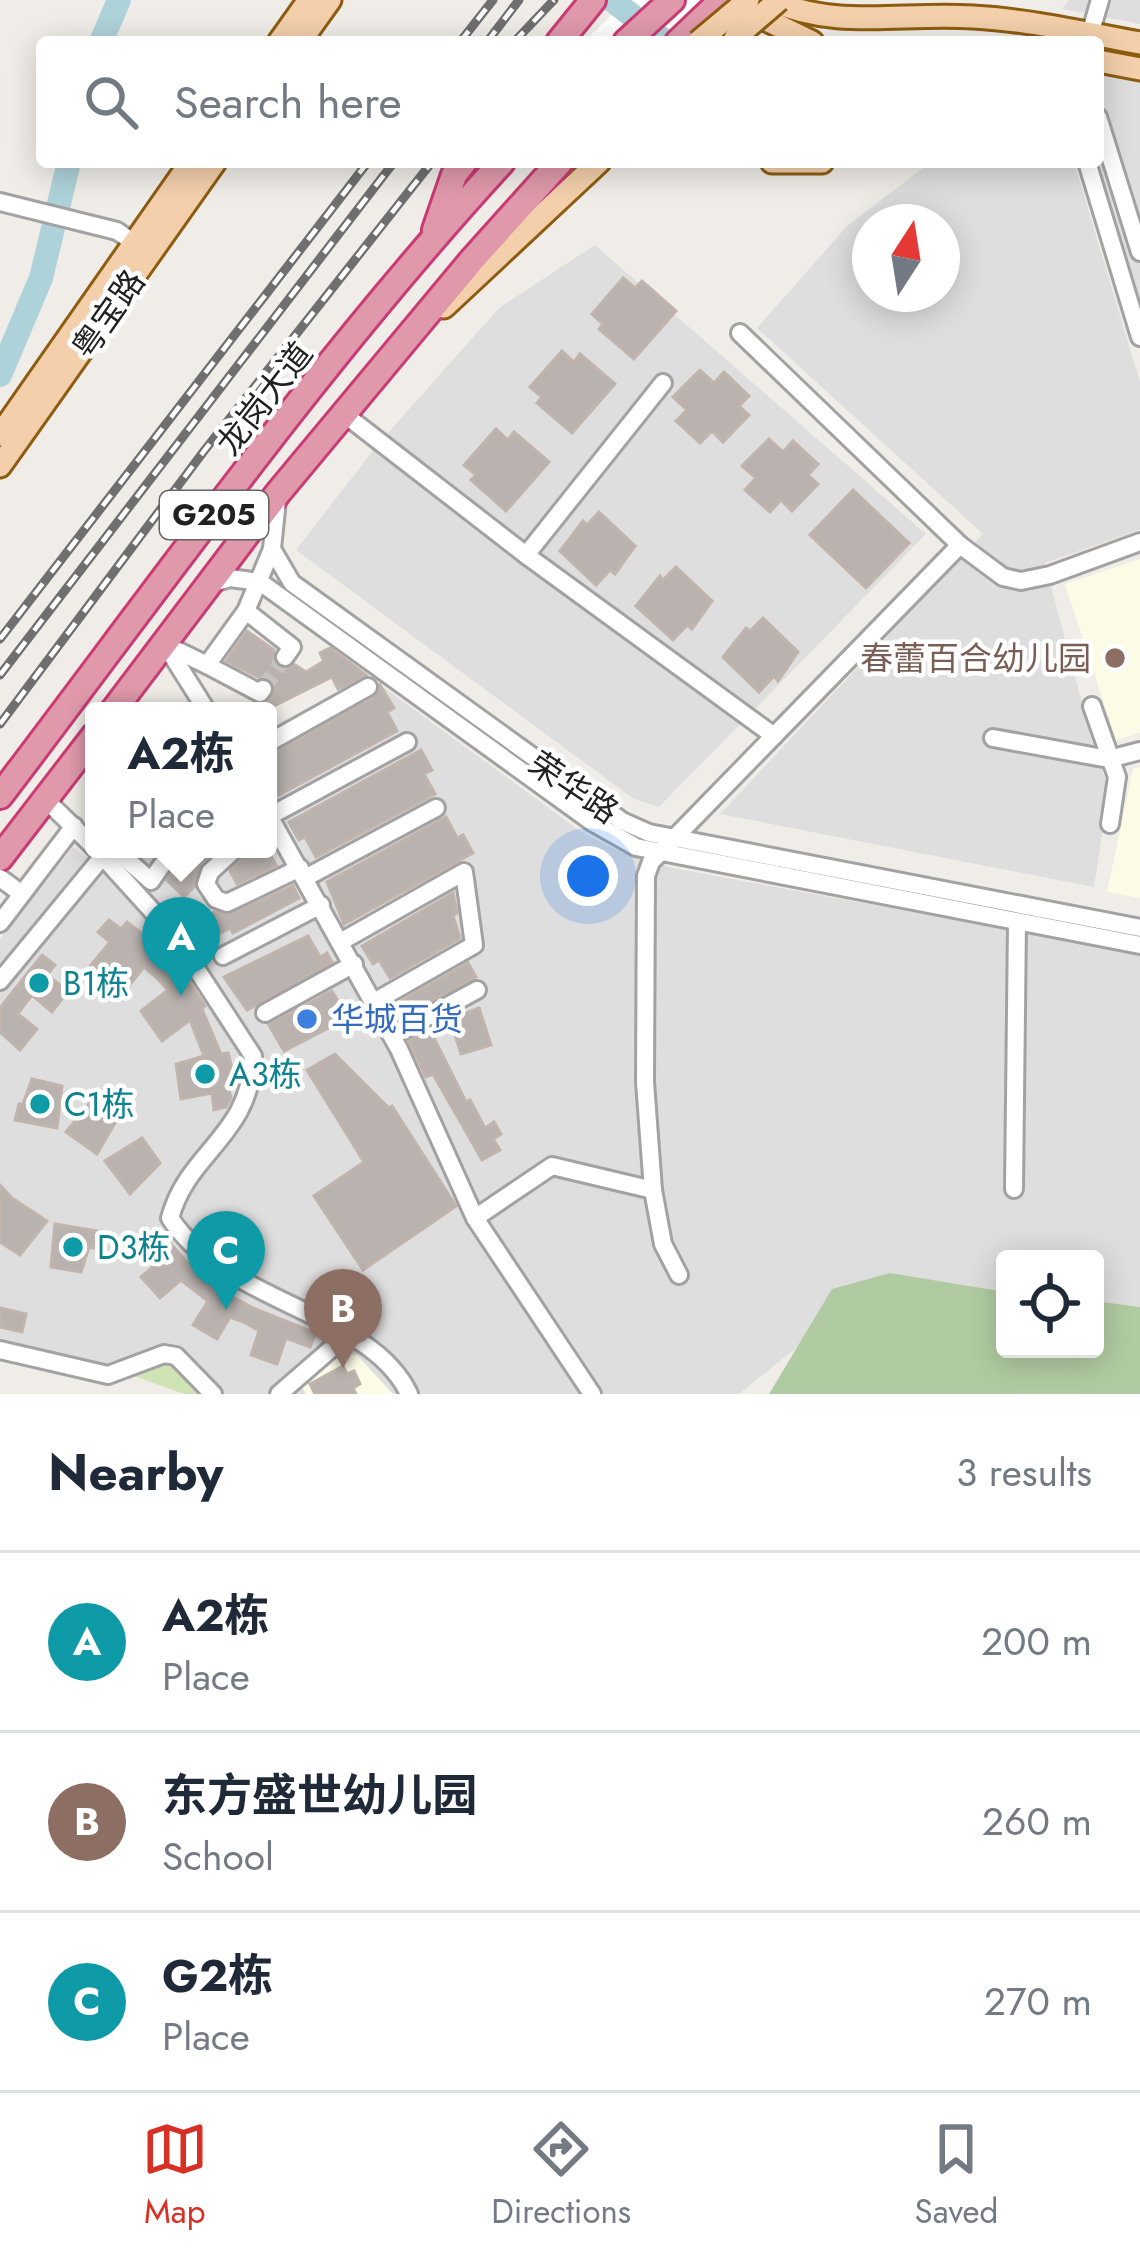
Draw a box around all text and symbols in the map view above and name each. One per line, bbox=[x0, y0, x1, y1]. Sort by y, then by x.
search box bbox=[36, 36, 1104, 168]
icon: search bbox=[78, 69, 144, 135]
text: Search here bbox=[174, 70, 402, 135]
north arrow bbox=[852, 204, 960, 312]
street label: 粤宝路 bbox=[61, 260, 156, 368]
street label: 龙岗大道 bbox=[205, 332, 324, 465]
road number: G205 bbox=[160, 491, 268, 539]
place label: 春蕾百合幼儿园 bbox=[860, 635, 1091, 682]
marker: 春蕾百合幼儿园 bbox=[1102, 645, 1128, 671]
popup bbox=[85, 702, 277, 858]
text: A2栋 bbox=[127, 721, 235, 786]
street label: 荣华路 bbox=[520, 740, 628, 835]
text: Place bbox=[127, 786, 215, 843]
your location bbox=[558, 846, 618, 906]
pin: A bbox=[142, 897, 220, 996]
place label: B1栋 bbox=[63, 960, 129, 1007]
marker: B1栋 bbox=[26, 970, 52, 996]
place label: 华城百货 bbox=[331, 996, 463, 1043]
marker: 华城百货 bbox=[294, 1006, 320, 1032]
place label: A3栋 bbox=[229, 1051, 302, 1098]
marker: A3栋 bbox=[192, 1061, 218, 1087]
place label: C1栋 bbox=[64, 1081, 134, 1128]
marker: C1栋 bbox=[27, 1091, 53, 1117]
pin: C bbox=[187, 1211, 265, 1310]
place label: D3栋 bbox=[97, 1224, 170, 1271]
marker: D3栋 bbox=[60, 1234, 86, 1260]
map controls bbox=[996, 1250, 1104, 1358]
button: locate bbox=[996, 1250, 1104, 1358]
pin: B bbox=[304, 1269, 382, 1368]
text: Nearby bbox=[48, 1435, 223, 1509]
text: 3 results bbox=[956, 1444, 1092, 1501]
text: A2栋 bbox=[162, 1583, 270, 1648]
text: A bbox=[73, 1613, 101, 1670]
text: 200 m bbox=[981, 1613, 1092, 1670]
text: Place bbox=[162, 1648, 250, 1705]
text: 东方盛世幼儿园 bbox=[162, 1763, 477, 1828]
text: B bbox=[74, 1793, 100, 1850]
text: 260 m bbox=[982, 1793, 1092, 1850]
text: School bbox=[162, 1828, 274, 1885]
text: G2栋 bbox=[162, 1943, 273, 2008]
text: C bbox=[73, 1973, 101, 2030]
text: 270 m bbox=[984, 1973, 1092, 2030]
text: Place bbox=[162, 2008, 250, 2065]
tab: Map bbox=[142, 2116, 208, 2235]
tab: Directions bbox=[491, 2116, 631, 2235]
tab: Saved bbox=[915, 2116, 998, 2235]

